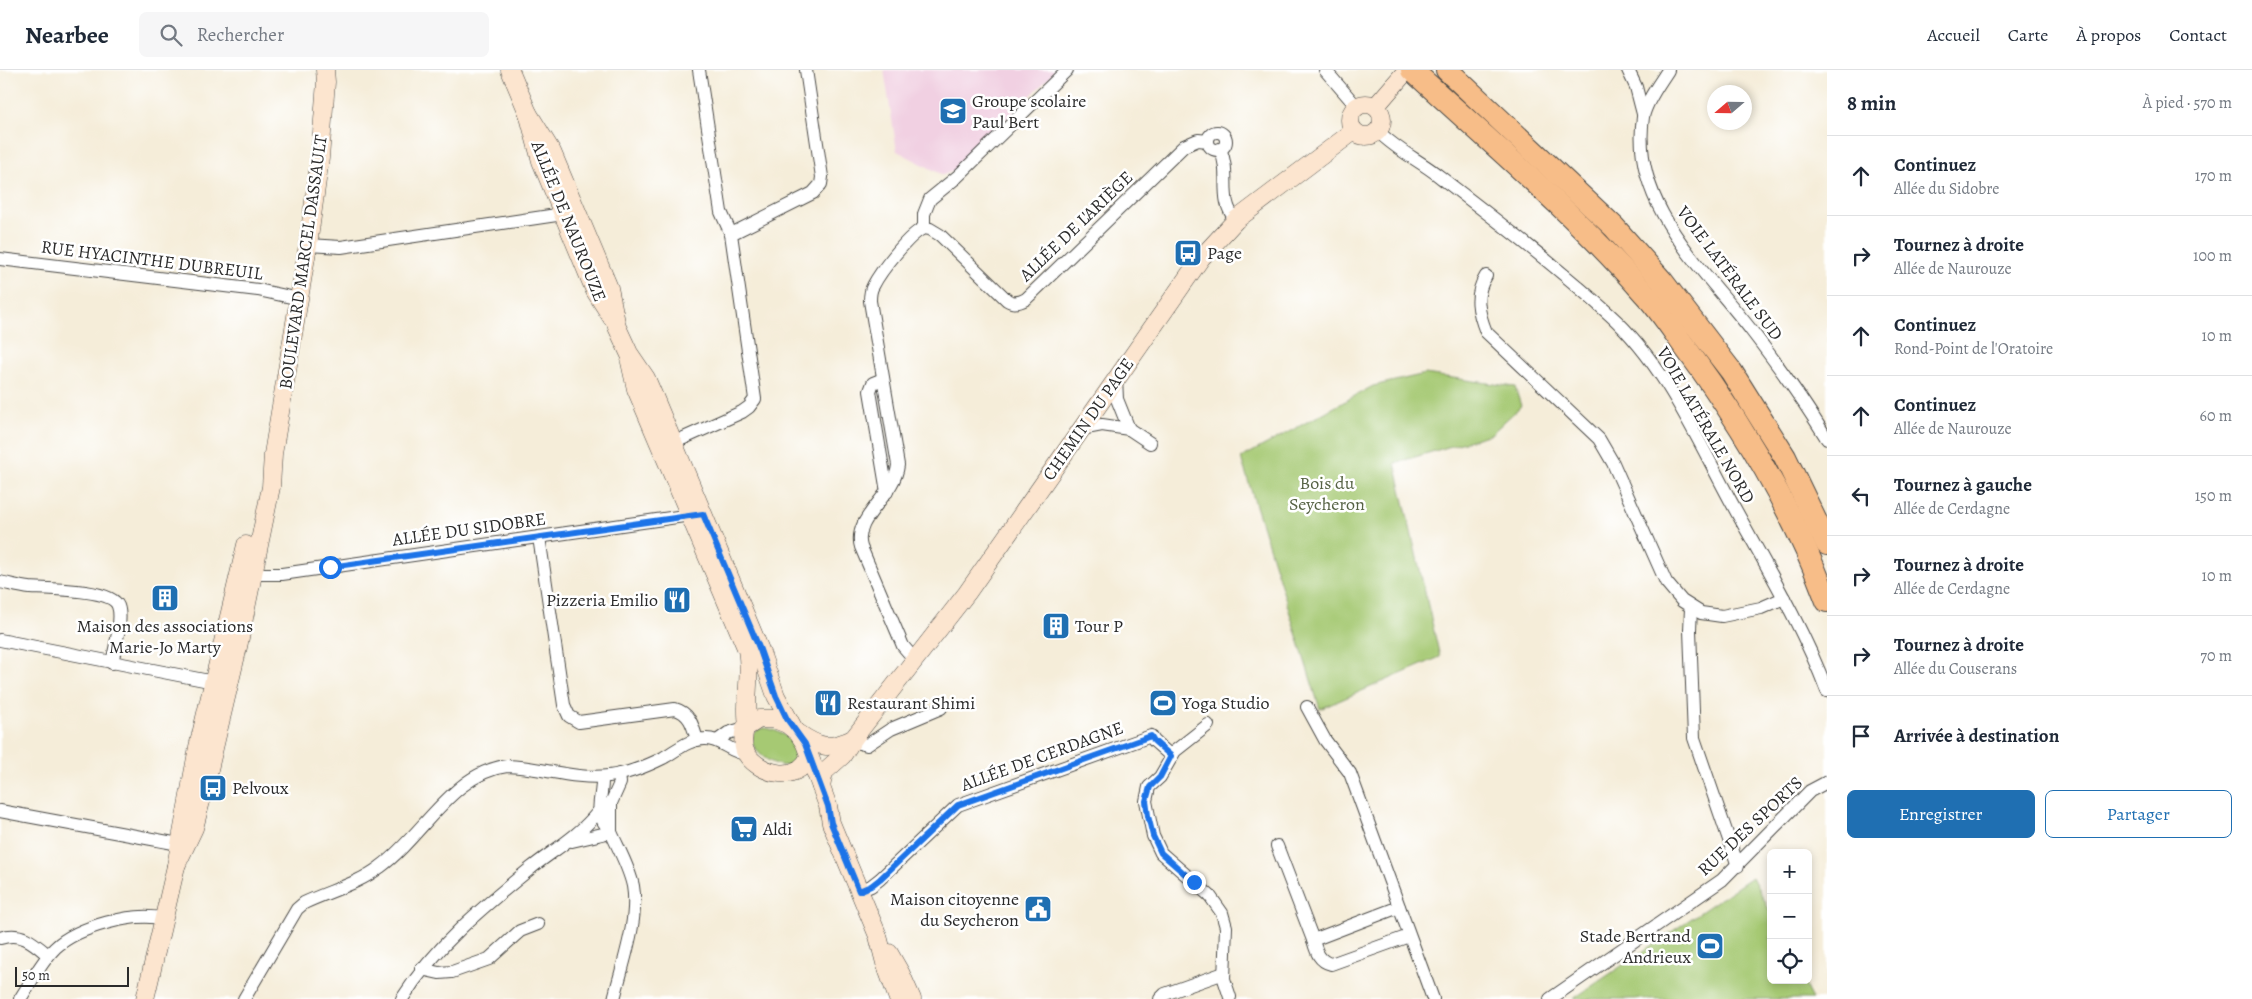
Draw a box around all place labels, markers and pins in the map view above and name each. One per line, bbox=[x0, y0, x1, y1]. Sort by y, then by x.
place label: Groupe scolaire Paul Bert bbox=[972, 89, 1086, 134]
school or university icon: Groupe scolaire Paul Bert bbox=[938, 96, 968, 126]
bus stop icon: Page bbox=[1173, 238, 1203, 268]
place label: Page bbox=[1207, 241, 1242, 265]
building icon: Maison des associations Marie-Jo Marty bbox=[150, 583, 180, 613]
restaurant icon: Pizzeria Emilio bbox=[662, 585, 692, 615]
place label: Pizzeria Emilio bbox=[546, 588, 658, 612]
building icon: Tour P bbox=[1041, 611, 1071, 641]
place label: Maison des associations Marie-Jo Marty bbox=[77, 614, 253, 659]
place label: Tour P bbox=[1075, 614, 1123, 638]
restaurant icon: Restaurant Shimi bbox=[813, 688, 843, 718]
sports icon: Yoga Studio bbox=[1148, 688, 1178, 718]
place label: Restaurant Shimi bbox=[847, 691, 975, 715]
place label: Yoga Studio bbox=[1181, 691, 1270, 715]
bus stop icon: Pelvoux bbox=[198, 773, 228, 803]
place label: Pelvoux bbox=[232, 776, 289, 800]
supermarket icon: Aldi bbox=[729, 814, 759, 844]
place label: Aldi bbox=[762, 817, 792, 841]
place label: Maison citoyenne du Seycheron bbox=[890, 887, 1019, 932]
public building icon: Maison citoyenne du Seycheron bbox=[1023, 894, 1053, 924]
place label: Stade Bertrand Andrieux bbox=[1580, 924, 1691, 969]
sports icon: Stade Bertrand Andrieux bbox=[1695, 931, 1725, 961]

